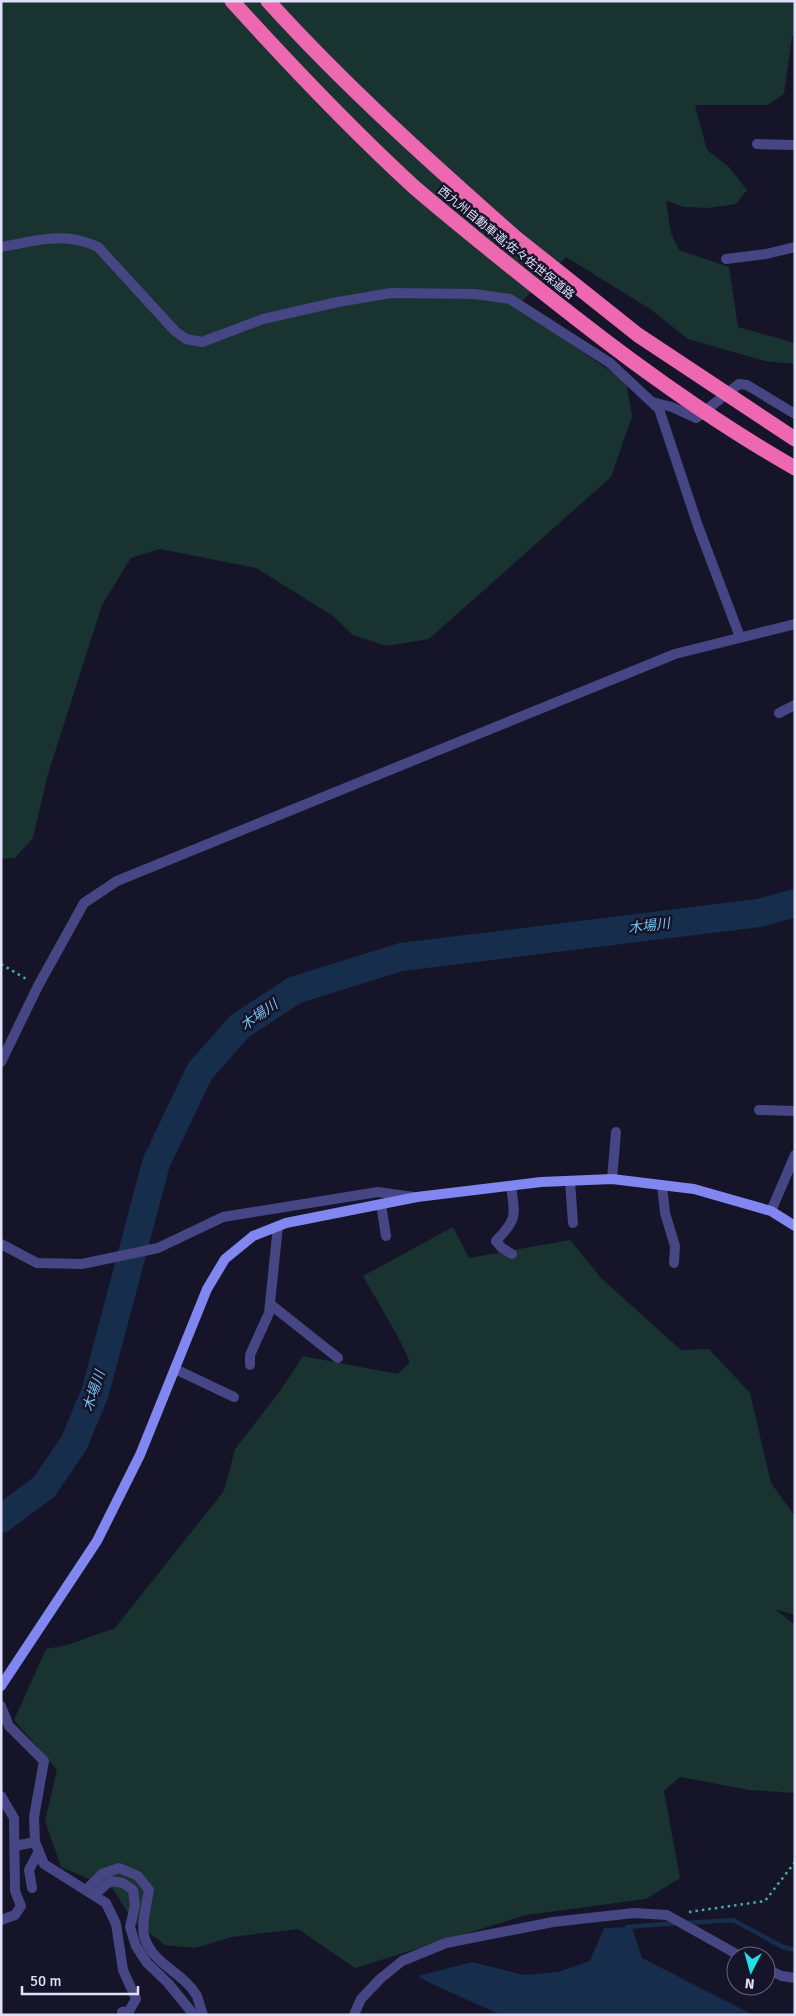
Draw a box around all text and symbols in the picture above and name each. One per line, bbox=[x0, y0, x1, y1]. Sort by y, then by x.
street label: 西九州自動車道;佐々佐世保道路 bbox=[435, 183, 577, 303]
water label: 木場川 bbox=[627, 915, 673, 937]
water label: 木場川 bbox=[237, 995, 283, 1034]
water label: 木場川 bbox=[79, 1366, 109, 1414]
north arrow bbox=[726, 1946, 776, 1996]
scale bar bbox=[22, 1964, 139, 1996]
text: 50 m bbox=[30, 1972, 61, 1990]
text: N bbox=[744, 1974, 755, 1992]

